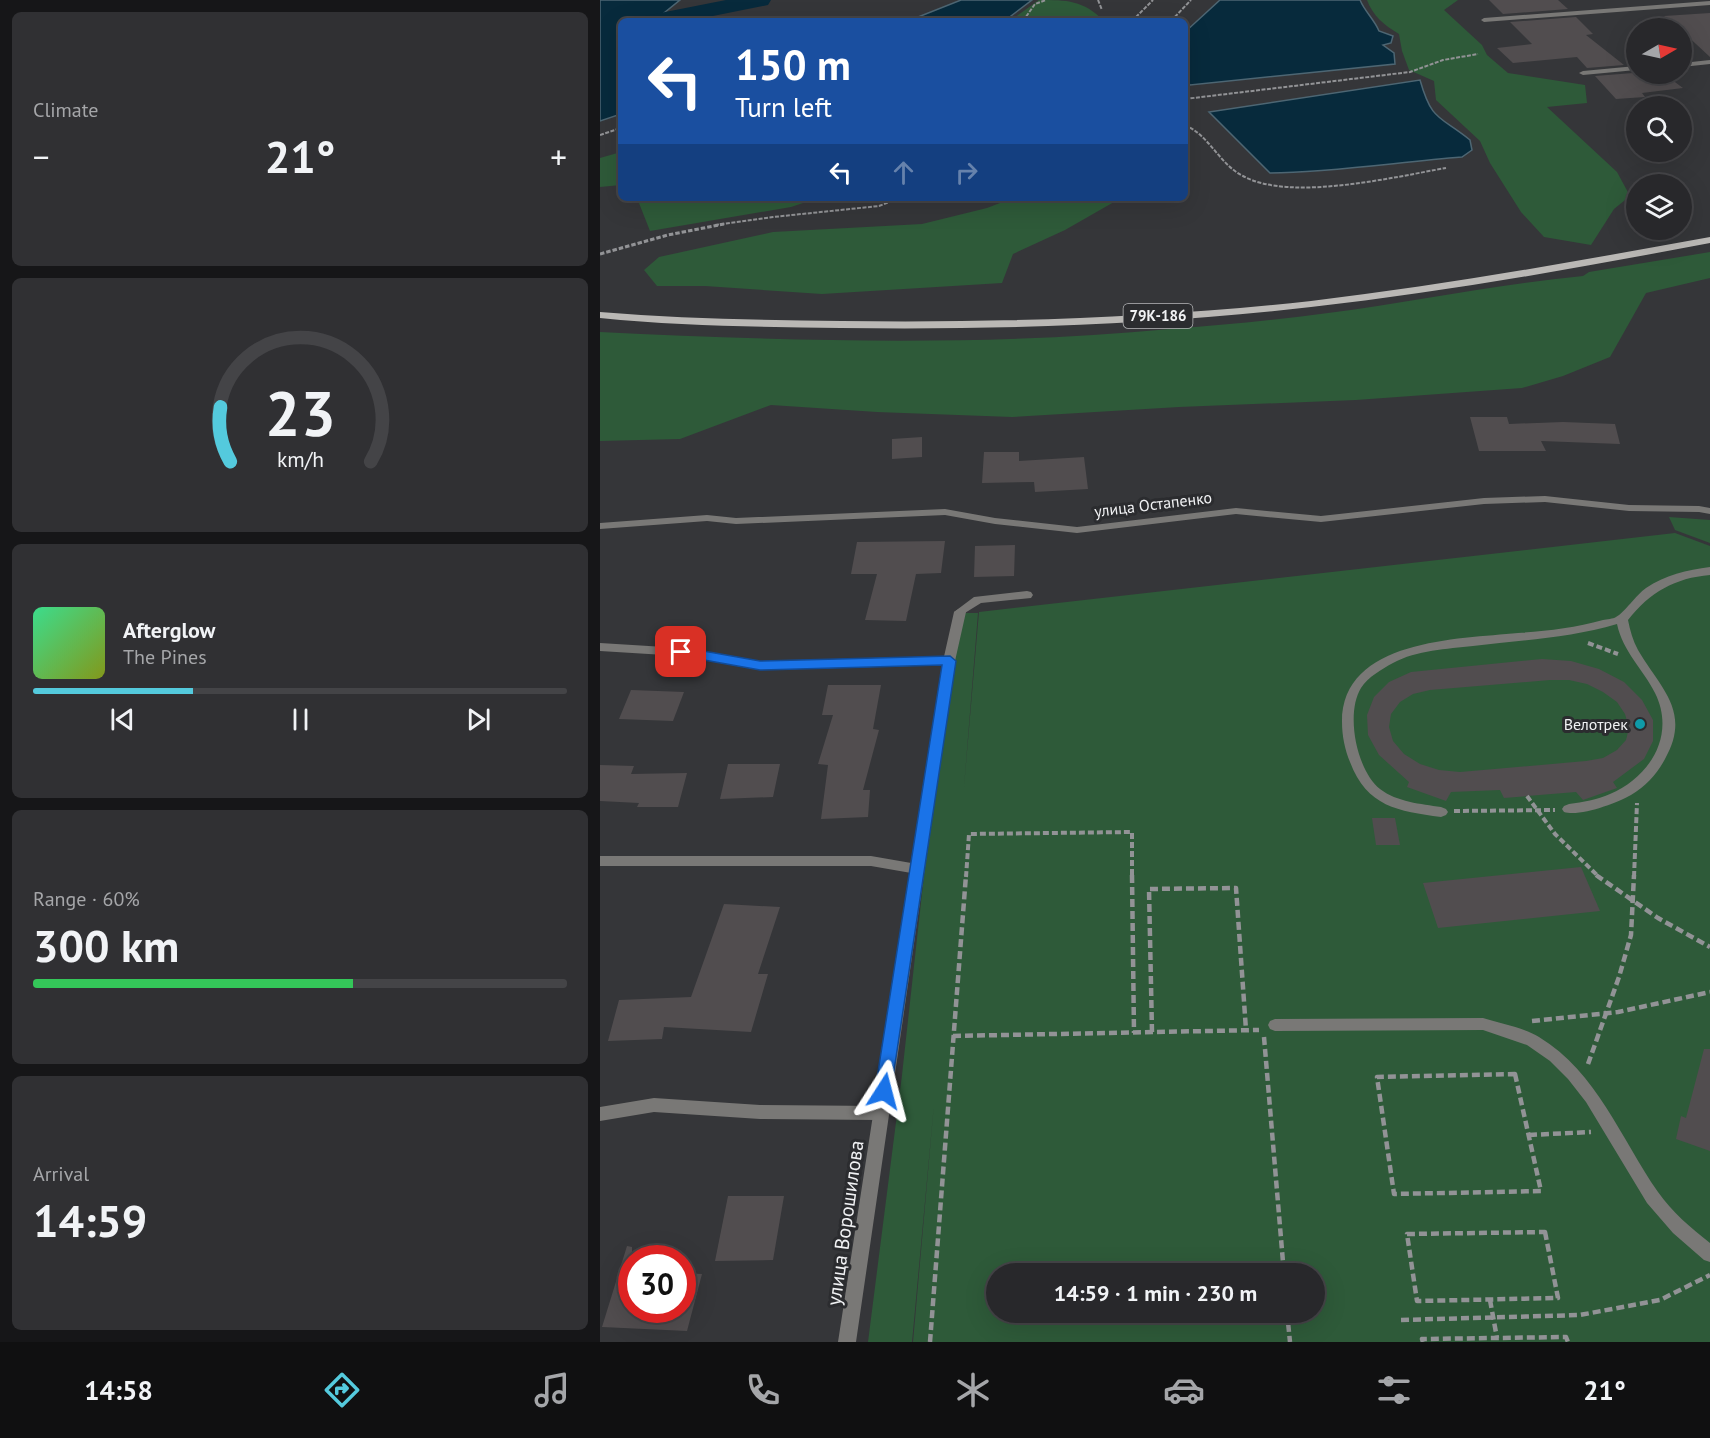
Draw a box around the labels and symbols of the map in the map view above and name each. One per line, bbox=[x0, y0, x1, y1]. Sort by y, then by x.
north arrow bbox=[1626, 18, 1692, 84]
road number: 79К-186 bbox=[1124, 304, 1192, 328]
street label: улица Остапенко bbox=[1093, 487, 1213, 521]
pin bbox=[655, 626, 706, 677]
place label: Велотрек bbox=[1564, 714, 1628, 734]
marker: Велотрек bbox=[1633, 717, 1647, 731]
position arrow bbox=[852, 1059, 916, 1123]
street label: улица Ворошилова bbox=[821, 1139, 869, 1307]
speed limit sign: 30 bbox=[618, 1245, 696, 1323]

